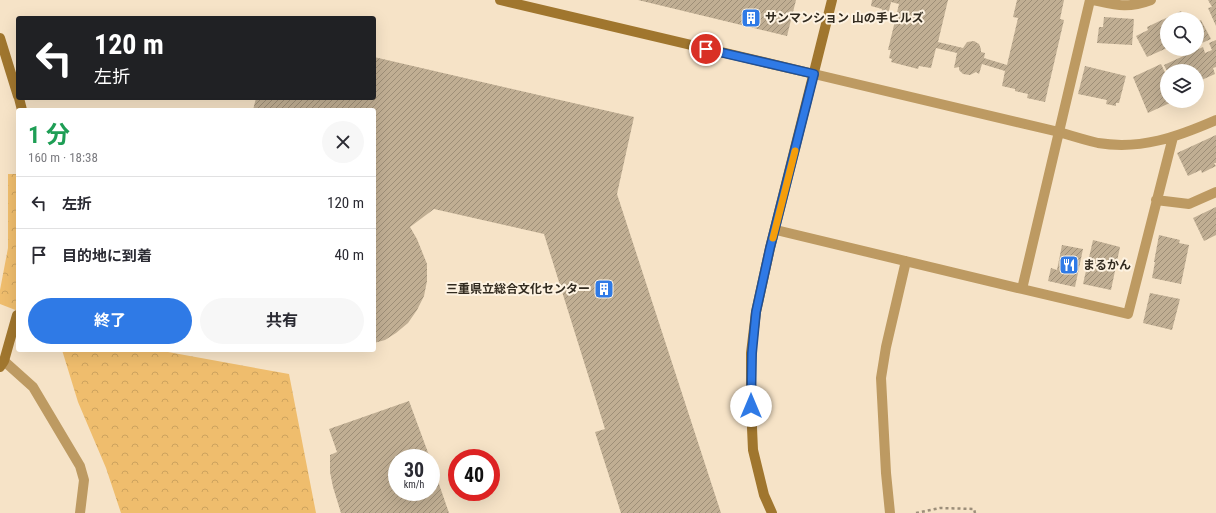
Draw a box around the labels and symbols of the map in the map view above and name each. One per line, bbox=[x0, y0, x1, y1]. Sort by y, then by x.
building icon: サンマンション 山の手ヒルズ bbox=[740, 7, 762, 29]
place label: サンマンション 山の手ヒルズ bbox=[765, 11, 924, 25]
pin bbox=[689, 32, 723, 66]
restaurant icon: まるかん bbox=[1058, 254, 1080, 276]
place label: まるかん bbox=[1083, 258, 1131, 272]
building icon: 三重県立総合文化センター bbox=[593, 278, 615, 300]
place label: 三重県立総合文化センター bbox=[446, 282, 590, 296]
position arrow bbox=[730, 385, 772, 427]
speed limit sign: 40 bbox=[448, 449, 500, 501]

